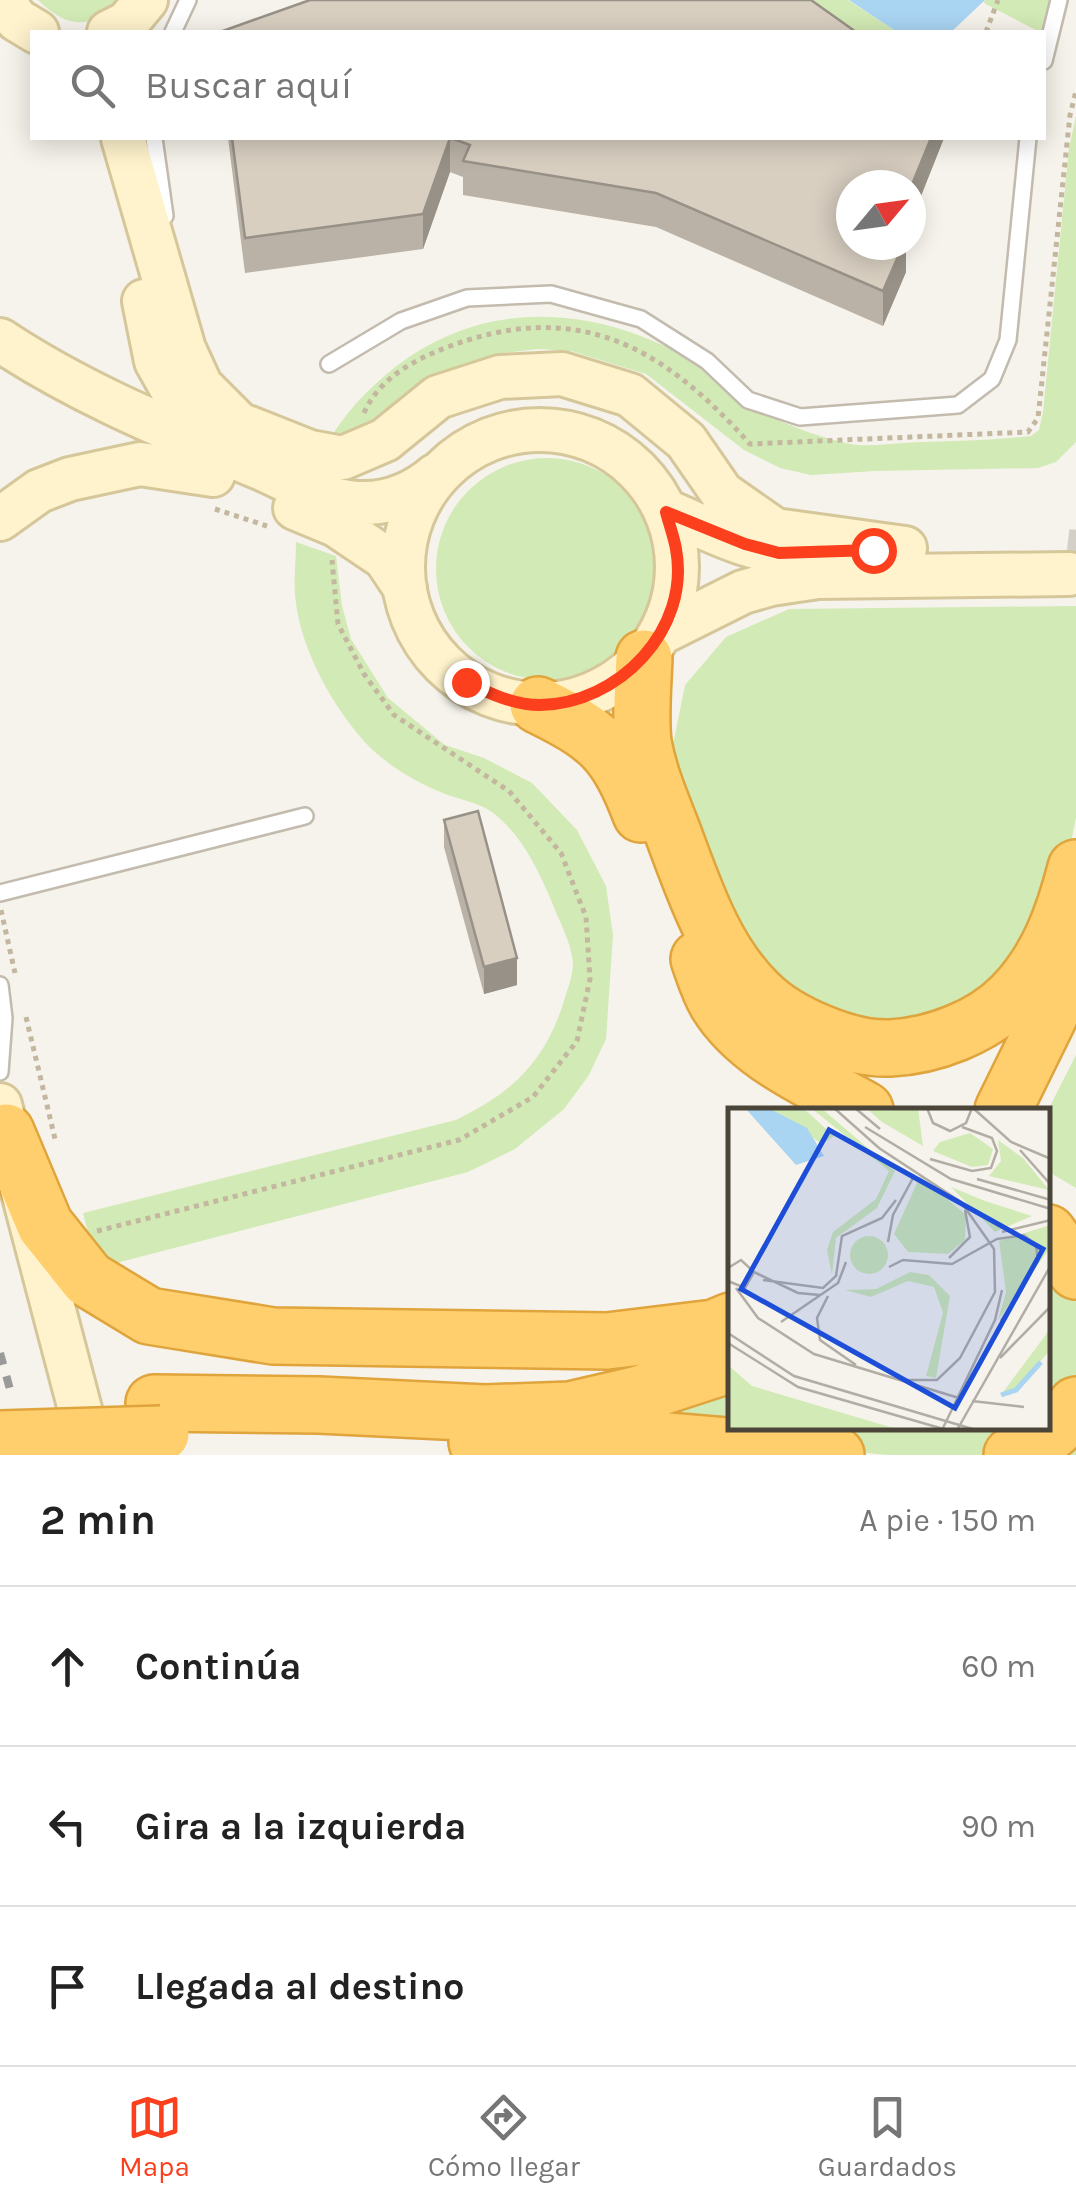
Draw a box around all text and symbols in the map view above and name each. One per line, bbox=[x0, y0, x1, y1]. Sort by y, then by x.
search box bbox=[30, 30, 1046, 140]
icon: search bbox=[65, 58, 120, 113]
text: Buscar aquí bbox=[145, 63, 352, 108]
north arrow bbox=[836, 170, 926, 260]
route start bbox=[851, 528, 897, 574]
route end bbox=[444, 660, 490, 706]
inset map bbox=[728, 1108, 1051, 1430]
text: 2 min bbox=[40, 1495, 156, 1545]
text: A pie · 150 m bbox=[859, 1502, 1036, 1539]
icon: ahead bbox=[40, 1639, 95, 1694]
text: Continúa bbox=[135, 1644, 301, 1689]
text: 60 m bbox=[961, 1648, 1036, 1685]
icon: left bbox=[40, 1799, 95, 1854]
text: Gira a la izquierda bbox=[135, 1804, 467, 1849]
text: 90 m bbox=[961, 1808, 1036, 1845]
icon: arrive bbox=[40, 1959, 95, 2014]
text: Llegada al destino bbox=[135, 1964, 465, 2009]
tab: Mapa bbox=[119, 2090, 190, 2183]
tab: Cómo llegar bbox=[428, 2090, 580, 2183]
tab: Guardados bbox=[818, 2090, 957, 2183]

